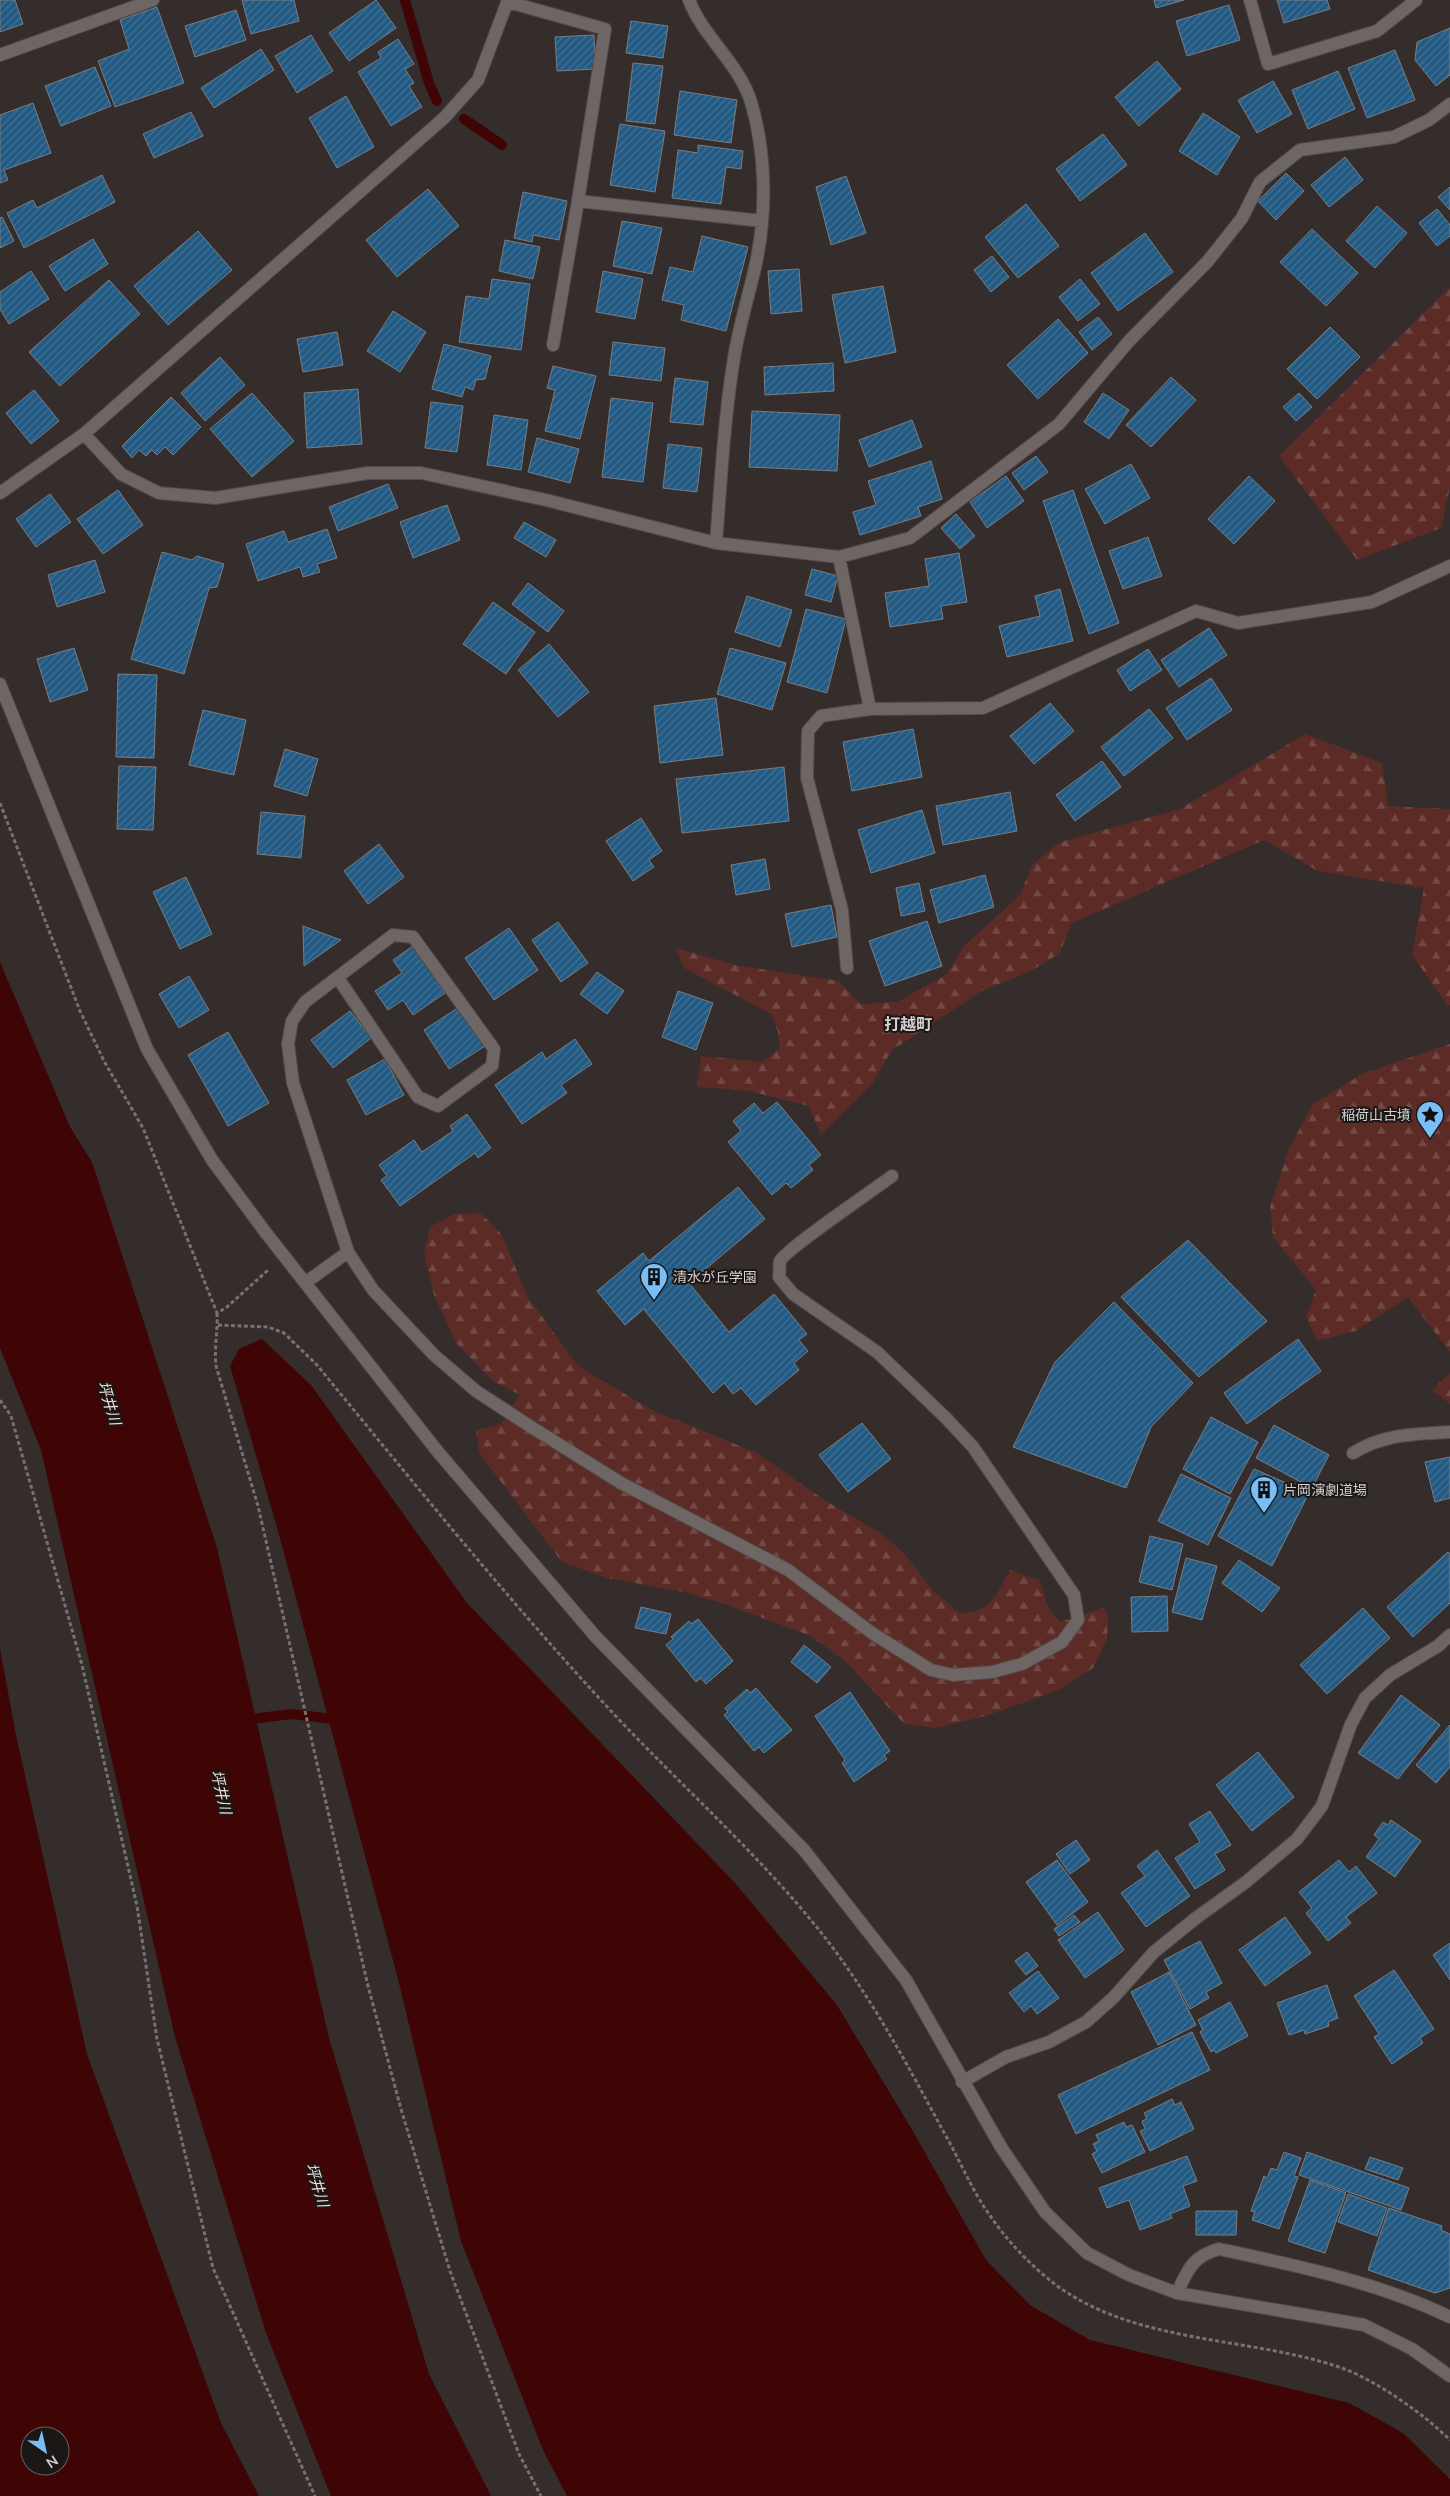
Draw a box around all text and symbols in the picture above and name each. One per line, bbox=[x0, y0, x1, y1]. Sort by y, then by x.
district label: 打越町 bbox=[884, 1014, 932, 1036]
place icon: 稲荷山古墳 bbox=[1415, 1100, 1445, 1139]
place label: 稲荷山古墳 bbox=[1341, 1106, 1411, 1125]
building icon: 清水が丘学園 bbox=[639, 1262, 669, 1301]
place label: 清水が丘学園 bbox=[673, 1268, 757, 1287]
water label: 坪井川 bbox=[93, 1379, 126, 1429]
building icon: 片岡演劇道場 bbox=[1249, 1475, 1279, 1514]
place label: 片岡演劇道場 bbox=[1283, 1481, 1367, 1500]
water label: 坪井川 bbox=[206, 1768, 236, 1818]
water label: 坪井川 bbox=[301, 2161, 334, 2211]
north arrow bbox=[20, 2426, 70, 2476]
text: N bbox=[42, 2451, 62, 2472]

